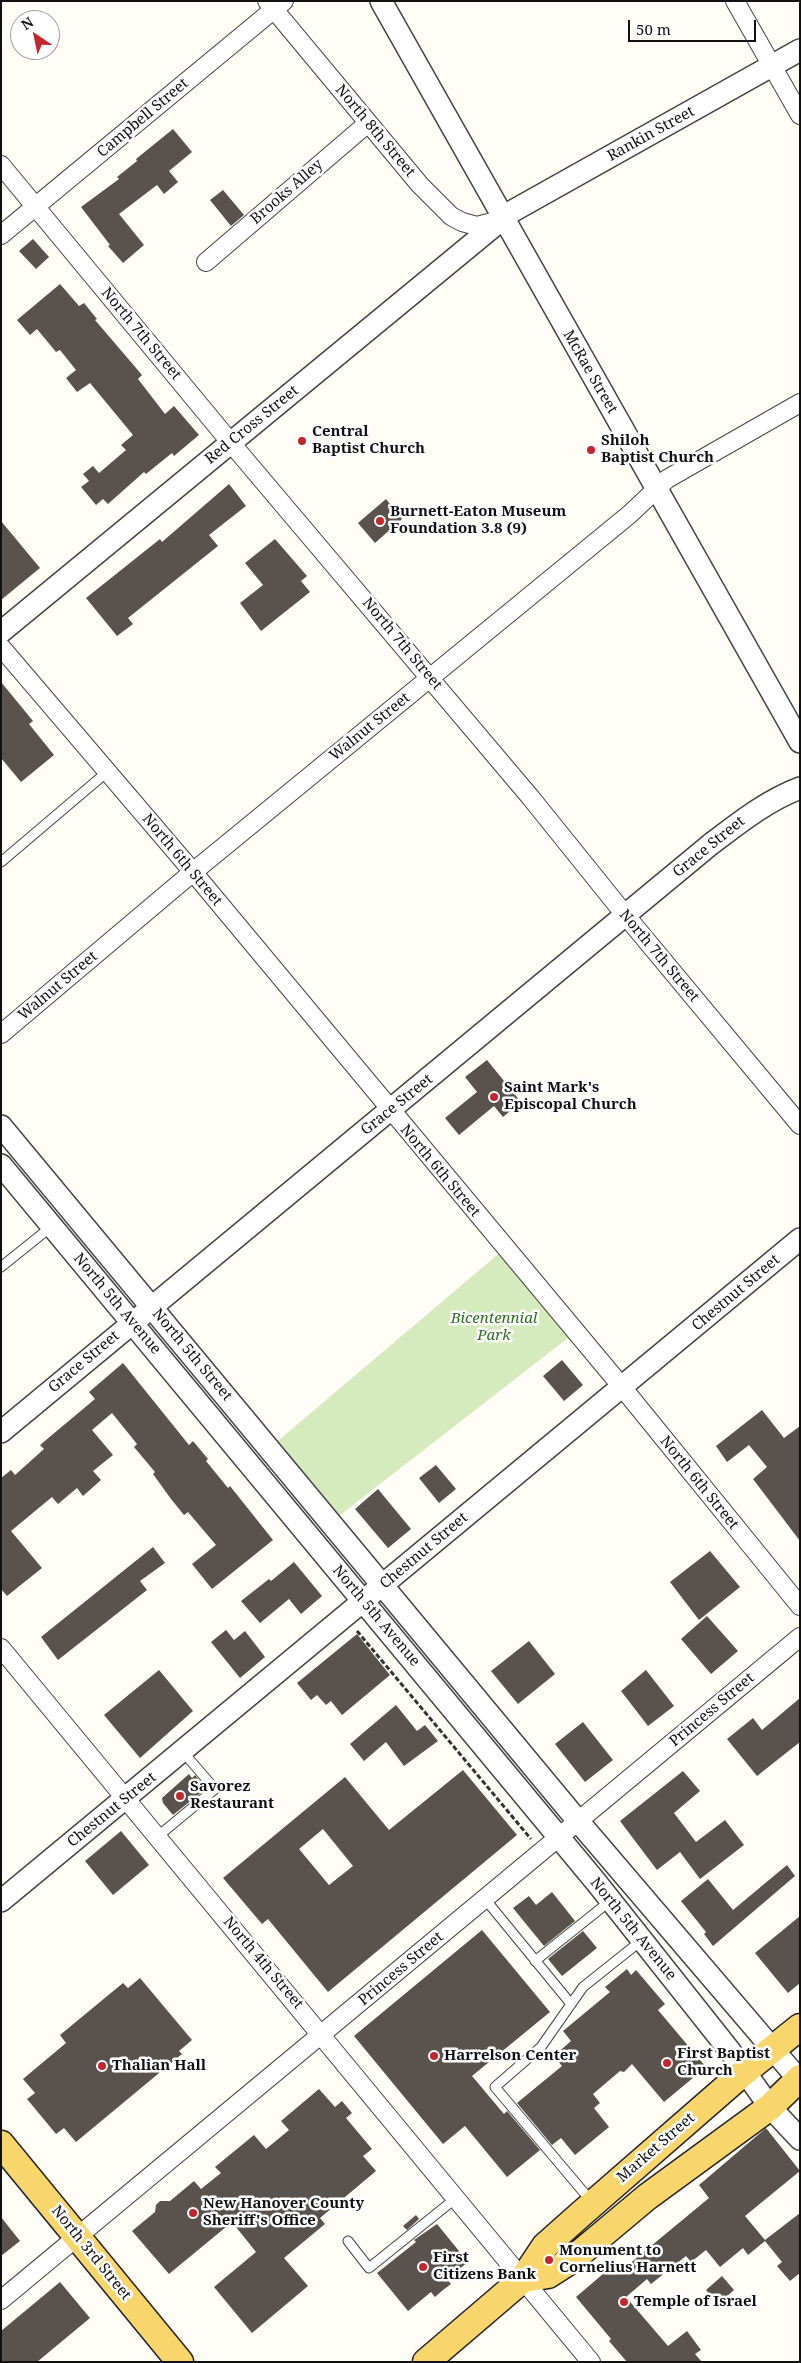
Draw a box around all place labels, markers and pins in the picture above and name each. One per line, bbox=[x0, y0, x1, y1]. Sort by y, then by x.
place label: Central Baptist Church bbox=[312, 423, 425, 458]
place label: Shiloh Baptist Church bbox=[601, 432, 714, 467]
marker: Central Baptist Church bbox=[296, 435, 308, 447]
marker: Shiloh Baptist Church bbox=[585, 444, 597, 456]
place label: Burnett-Eaton Museum Foundation 3.8 (9) bbox=[390, 503, 566, 538]
marker: Burnett-Eaton Museum Foundation 3.8 (9) bbox=[374, 515, 386, 527]
place label: Saint Mark's Episcopal Church bbox=[504, 1079, 637, 1114]
marker: Saint Mark's Episcopal Church bbox=[488, 1091, 500, 1103]
place label: Savorez Restaurant bbox=[190, 1778, 274, 1813]
marker: Savorez Restaurant bbox=[174, 1790, 186, 1802]
place label: First Baptist Church bbox=[677, 2045, 770, 2080]
place label: Harrelson Center bbox=[444, 2047, 576, 2065]
marker: Harrelson Center bbox=[428, 2050, 440, 2062]
place label: Thalian Hall bbox=[112, 2057, 206, 2075]
marker: First Baptist Church bbox=[661, 2057, 673, 2069]
marker: Thalian Hall bbox=[96, 2060, 108, 2072]
place label: New Hanover County Sheriff's Office bbox=[203, 2195, 364, 2230]
marker: New Hanover County Sheriff's Office bbox=[187, 2207, 199, 2219]
place label: Monument to Cornelius Harnett bbox=[559, 2242, 696, 2277]
place label: First Citizens Bank bbox=[433, 2249, 536, 2284]
marker: Monument to Cornelius Harnett bbox=[543, 2254, 555, 2266]
marker: First Citizens Bank bbox=[417, 2261, 429, 2273]
place label: Temple of Israel bbox=[634, 2293, 757, 2311]
marker: Temple of Israel bbox=[618, 2296, 630, 2308]

